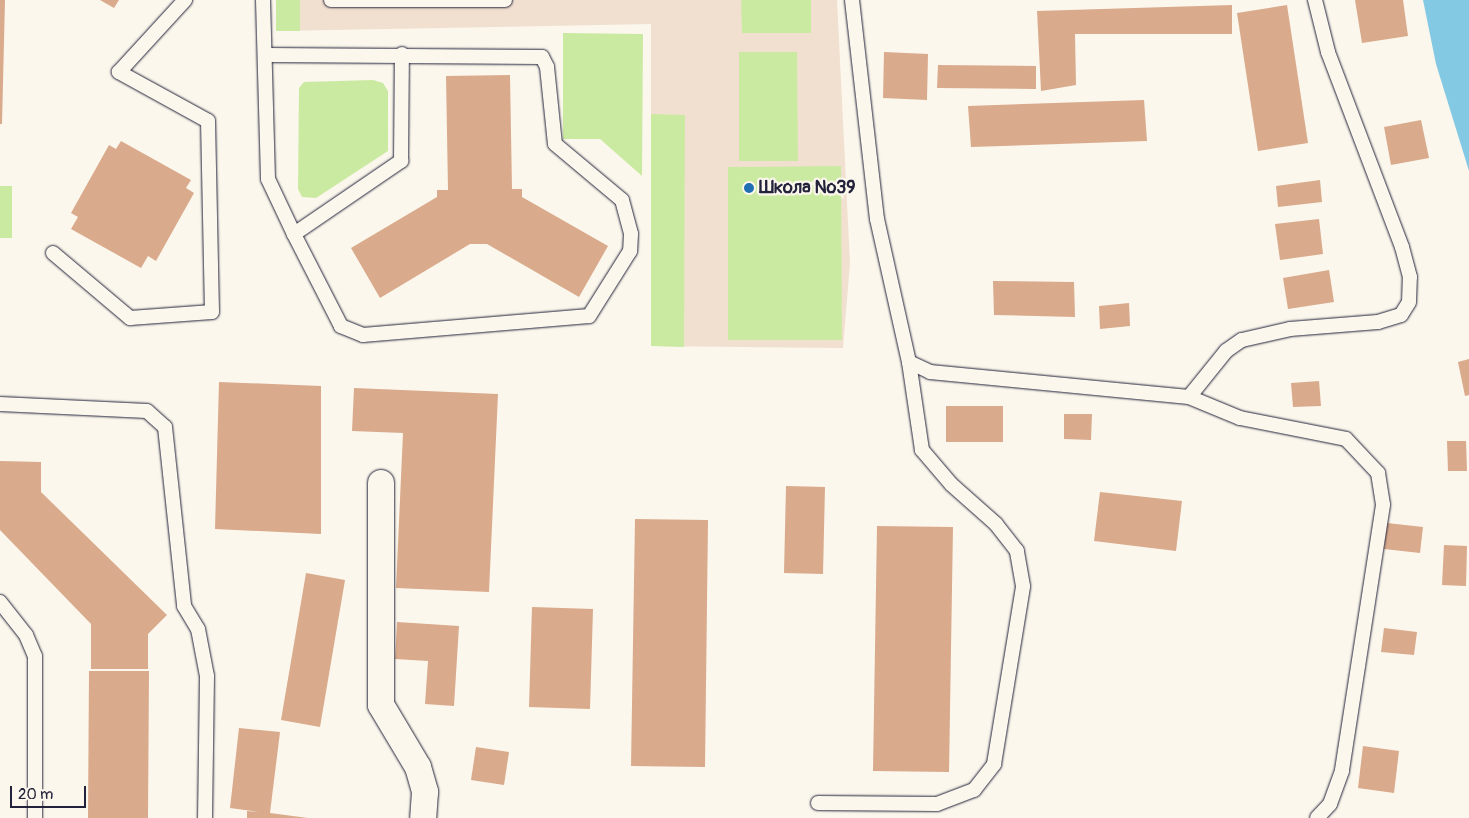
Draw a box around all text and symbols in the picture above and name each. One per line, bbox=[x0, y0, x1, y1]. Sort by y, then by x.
place label: Школа №39 bbox=[759, 177, 856, 199]
marker: Школа №39 bbox=[743, 182, 755, 194]
scale bar bbox=[12, 776, 89, 808]
text: 20 m bbox=[18, 785, 53, 804]

